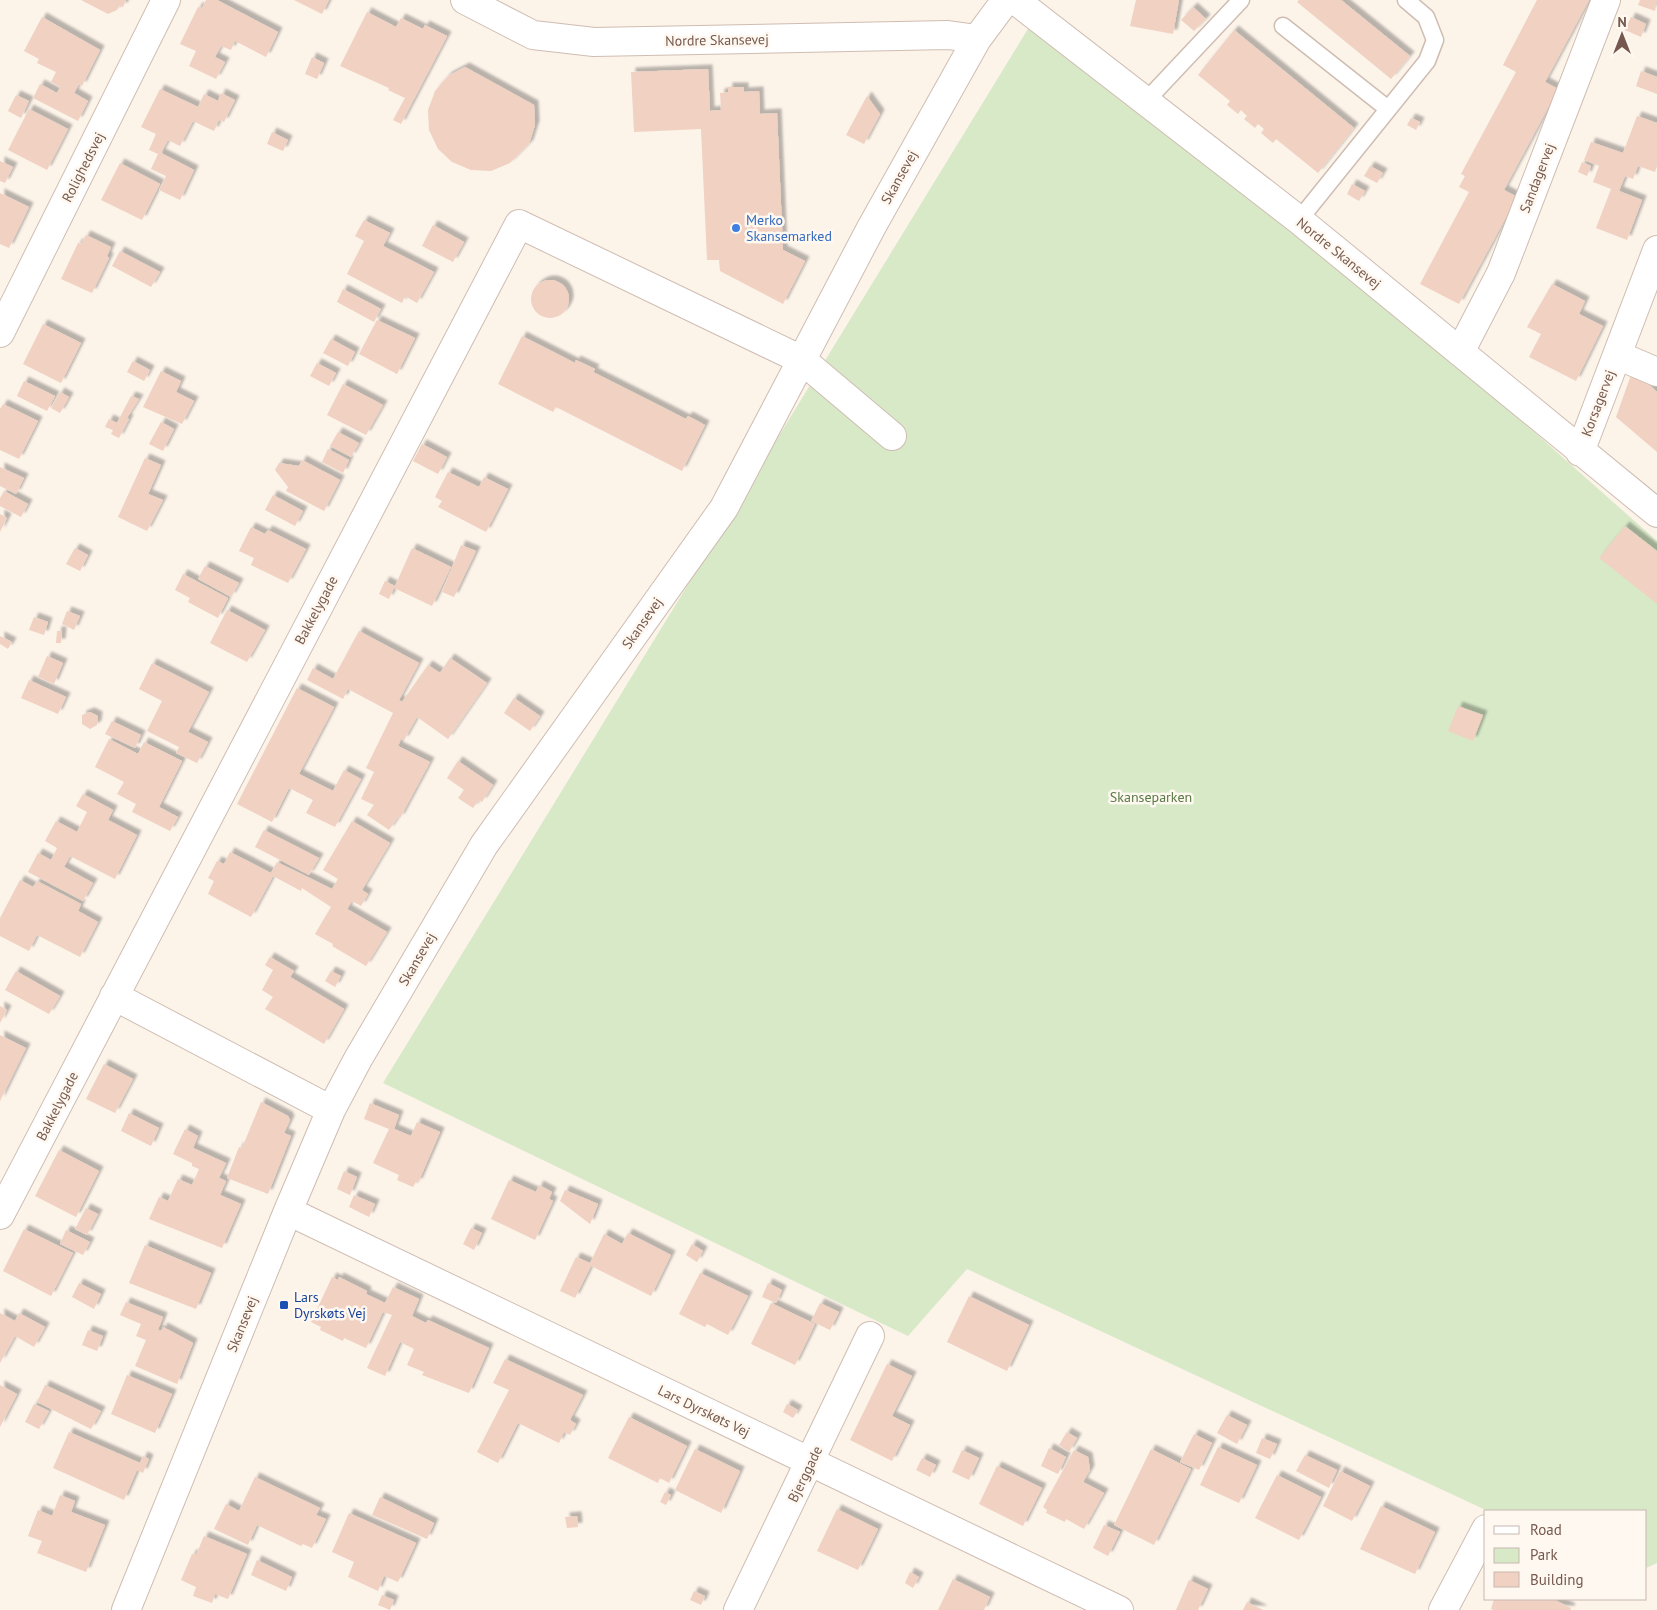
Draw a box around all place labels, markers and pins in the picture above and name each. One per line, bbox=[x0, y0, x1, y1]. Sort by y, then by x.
place label: Merko Skansemarked bbox=[746, 211, 832, 245]
marker: Merko Skansemarked bbox=[730, 222, 742, 234]
place label: Lars Dyrskøts Vej bbox=[294, 1288, 366, 1322]
marker: Lars Dyrskøts Vej bbox=[278, 1299, 290, 1311]

